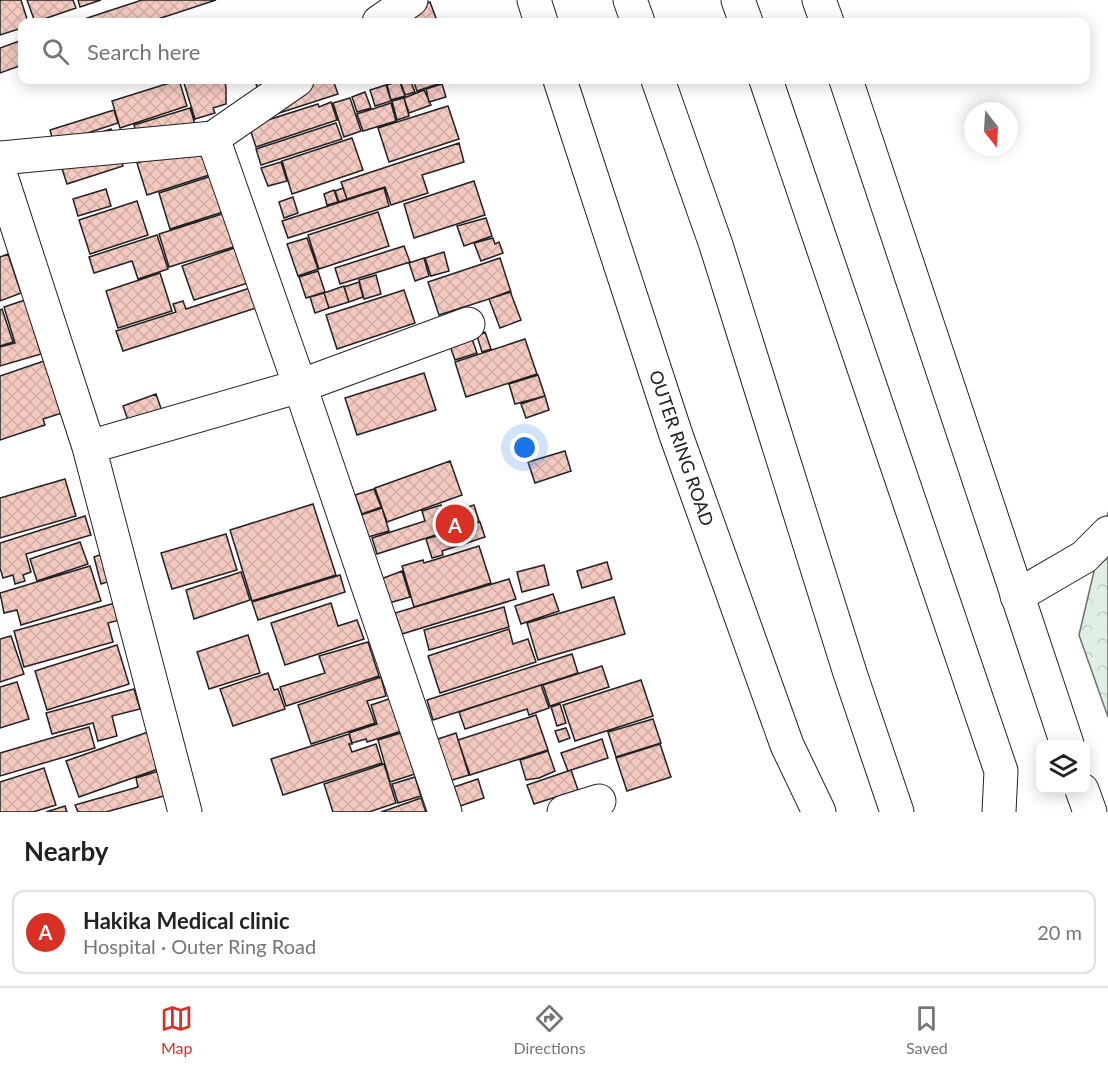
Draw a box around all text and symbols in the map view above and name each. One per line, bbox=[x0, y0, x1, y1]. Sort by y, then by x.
search box bbox=[18, 18, 1090, 84]
icon: search bbox=[39, 35, 72, 68]
text: Search here bbox=[87, 38, 200, 65]
north arrow bbox=[964, 102, 1018, 156]
street label: OUTER RING ROAD bbox=[645, 367, 719, 529]
your location bbox=[510, 433, 539, 462]
pin: A bbox=[436, 502, 474, 546]
map controls bbox=[1036, 740, 1090, 794]
button: layers bbox=[1036, 740, 1090, 794]
text: Nearby bbox=[24, 835, 109, 867]
text: Hakika Medical clinic bbox=[83, 907, 290, 934]
text: A bbox=[39, 920, 52, 944]
text: 20 m bbox=[1037, 920, 1082, 944]
text: Hospital · Outer Ring Road bbox=[83, 934, 316, 958]
tab: Map bbox=[160, 1002, 193, 1057]
tab: Directions bbox=[513, 1002, 586, 1057]
tab: Saved bbox=[906, 1002, 948, 1057]

